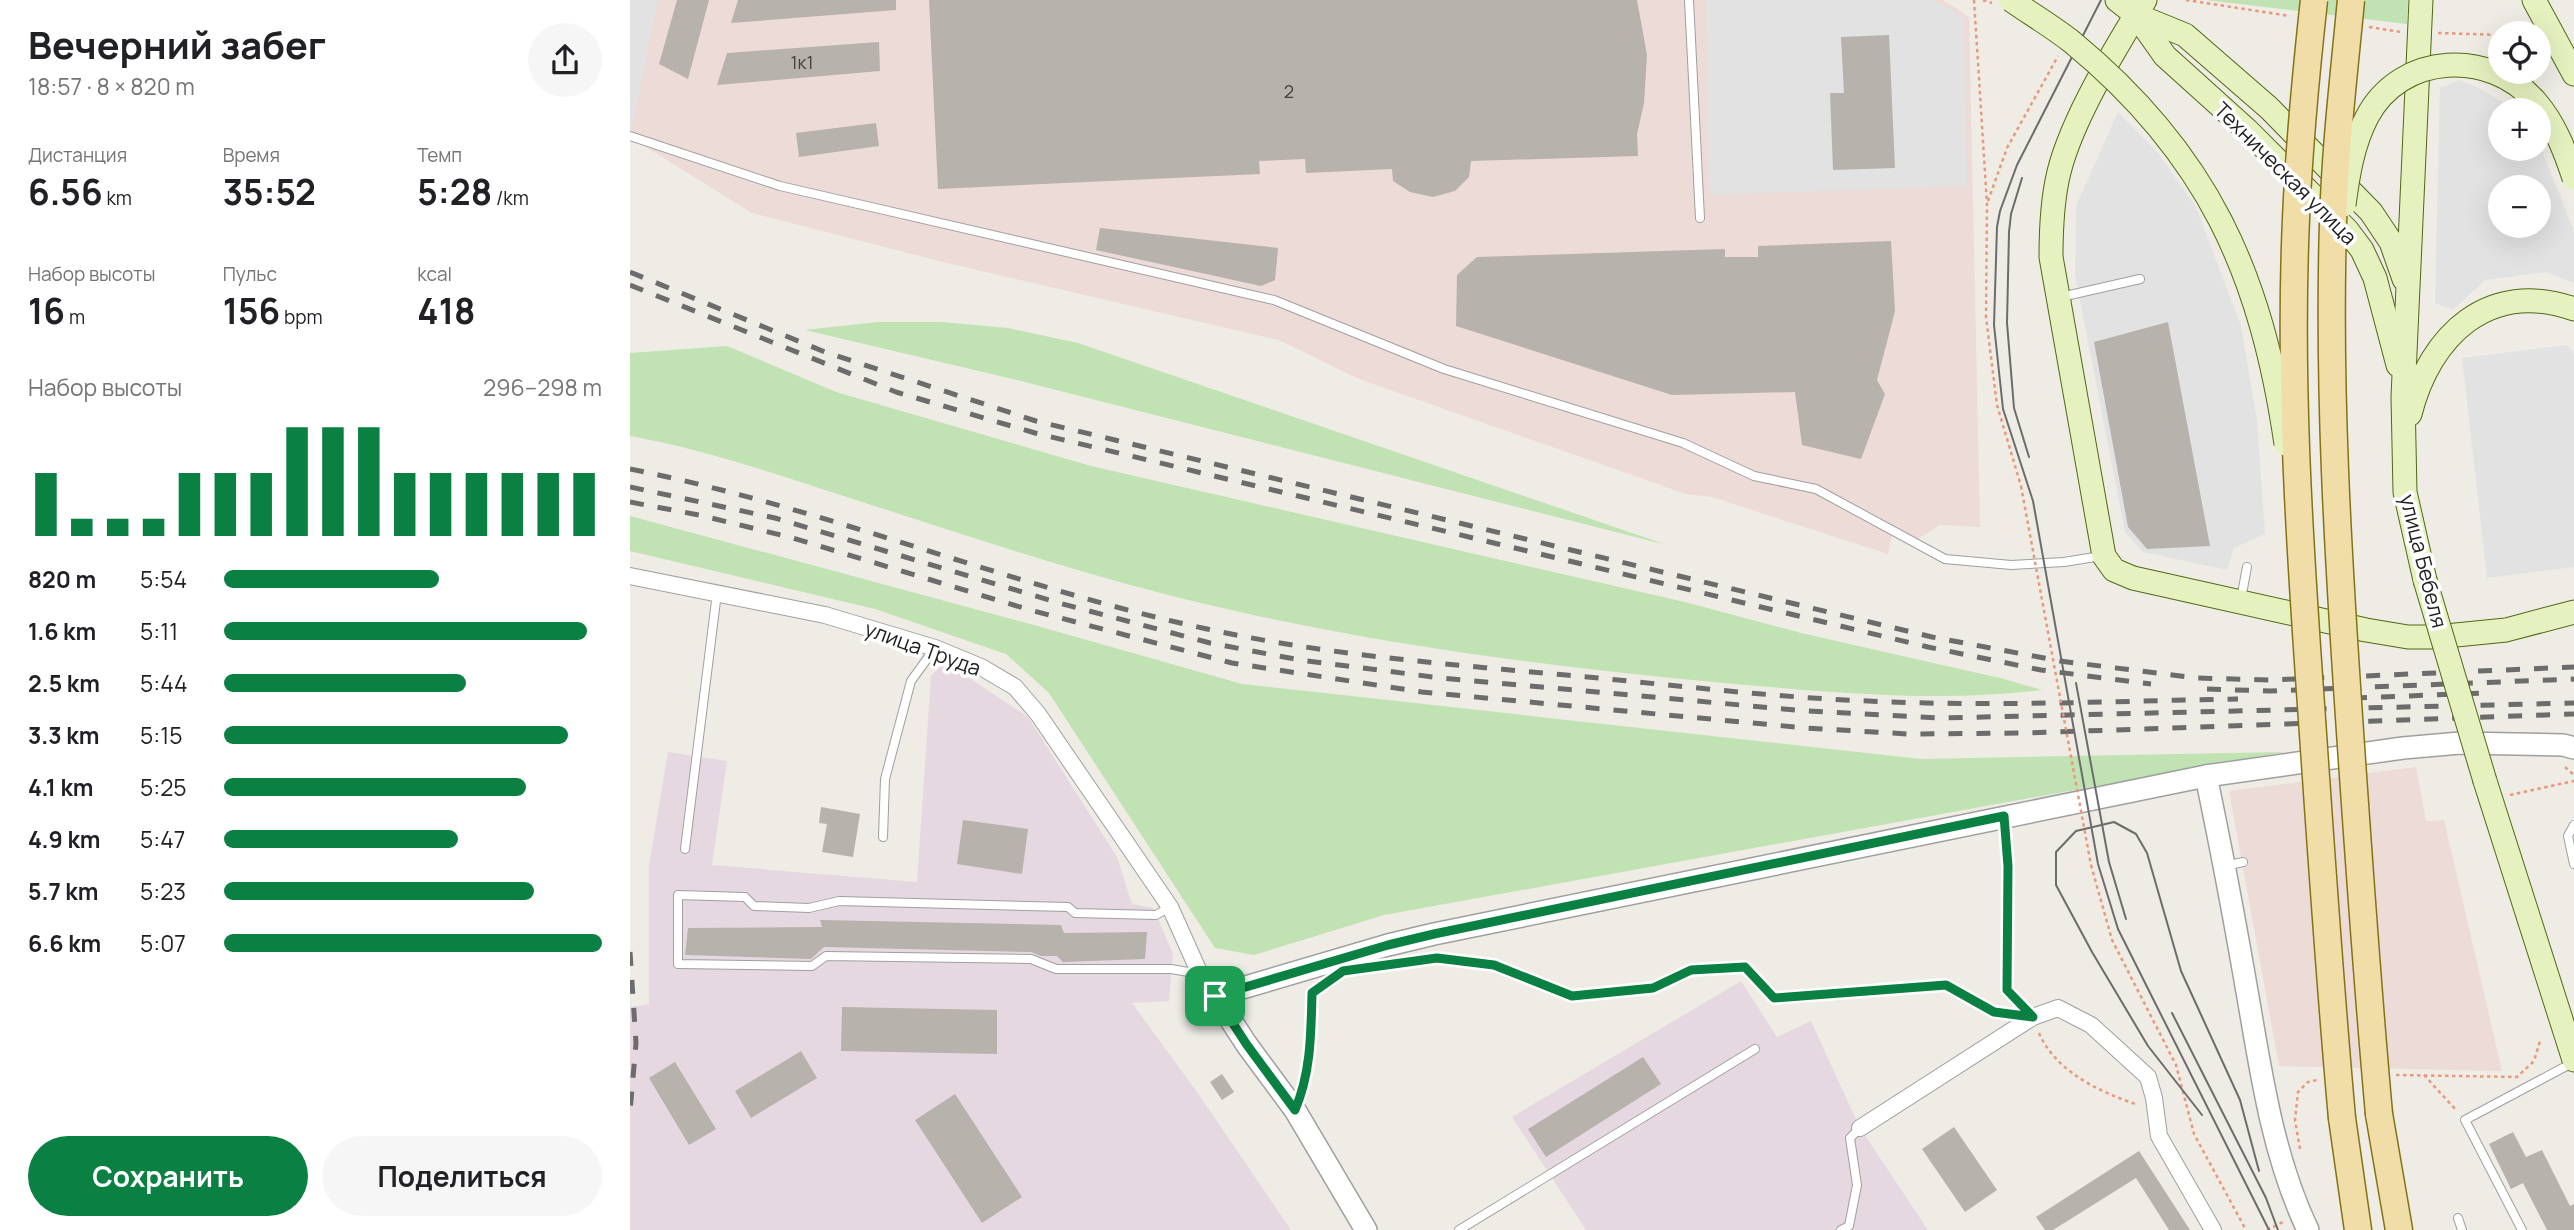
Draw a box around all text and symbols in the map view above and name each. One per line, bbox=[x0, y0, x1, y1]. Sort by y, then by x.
text: Вечерний забег bbox=[28, 18, 326, 70]
map controls bbox=[2488, 21, 2551, 238]
button: locate bbox=[2488, 21, 2551, 84]
button: share bbox=[528, 23, 602, 97]
house number: 1к1 bbox=[791, 50, 813, 74]
text: 18:57 · 8 × 820 m bbox=[28, 70, 195, 102]
house number: 2 bbox=[1284, 79, 1294, 103]
street label: Техническая улица bbox=[2209, 96, 2363, 250]
button: + bbox=[2488, 98, 2551, 161]
text: Дистанция bbox=[28, 142, 127, 168]
text: Время bbox=[223, 142, 280, 168]
text: Темп bbox=[417, 142, 462, 168]
text: 6.56 bbox=[28, 168, 103, 216]
text: 35:52 bbox=[223, 168, 316, 216]
text: 5:28 bbox=[417, 168, 492, 216]
button: − bbox=[2488, 175, 2551, 238]
text: km bbox=[103, 185, 132, 211]
text: /km bbox=[492, 185, 529, 211]
text: Набор высоты bbox=[28, 261, 155, 287]
text: Пульс bbox=[223, 261, 277, 287]
text: kcal bbox=[417, 261, 452, 287]
text: 16 bbox=[28, 287, 65, 335]
text: 156 bbox=[223, 287, 280, 335]
text: 418 bbox=[417, 287, 475, 335]
text: m bbox=[65, 304, 85, 330]
text: bpm bbox=[280, 304, 323, 330]
text: Набор высоты bbox=[28, 371, 182, 403]
text: 296–298 m bbox=[483, 371, 602, 403]
street label: улица Бебеля bbox=[2394, 491, 2454, 631]
text: 820 m bbox=[28, 563, 96, 595]
text: 5:54 bbox=[140, 563, 187, 595]
street label: улица Труда bbox=[861, 614, 985, 682]
text: 1.6 km bbox=[28, 615, 96, 647]
text: 5:11 bbox=[140, 615, 178, 647]
text: 2.5 km bbox=[28, 667, 100, 699]
text: 5:44 bbox=[140, 667, 188, 699]
text: 3.3 km bbox=[28, 719, 99, 751]
text: 5:15 bbox=[140, 719, 182, 751]
text: 4.1 km bbox=[28, 771, 93, 803]
text: 5:25 bbox=[140, 771, 187, 803]
text: 4.9 km bbox=[28, 823, 100, 855]
text: 5:47 bbox=[140, 823, 185, 855]
text: 5.7 km bbox=[28, 875, 98, 907]
text: 5:23 bbox=[140, 875, 186, 907]
text: 6.6 km bbox=[28, 927, 101, 959]
text: 5:07 bbox=[140, 927, 186, 959]
pin bbox=[1185, 966, 1245, 1026]
icon: arrive bbox=[1196, 977, 1234, 1015]
button: Сохранить bbox=[28, 1136, 308, 1216]
button: Поделиться bbox=[322, 1136, 602, 1216]

